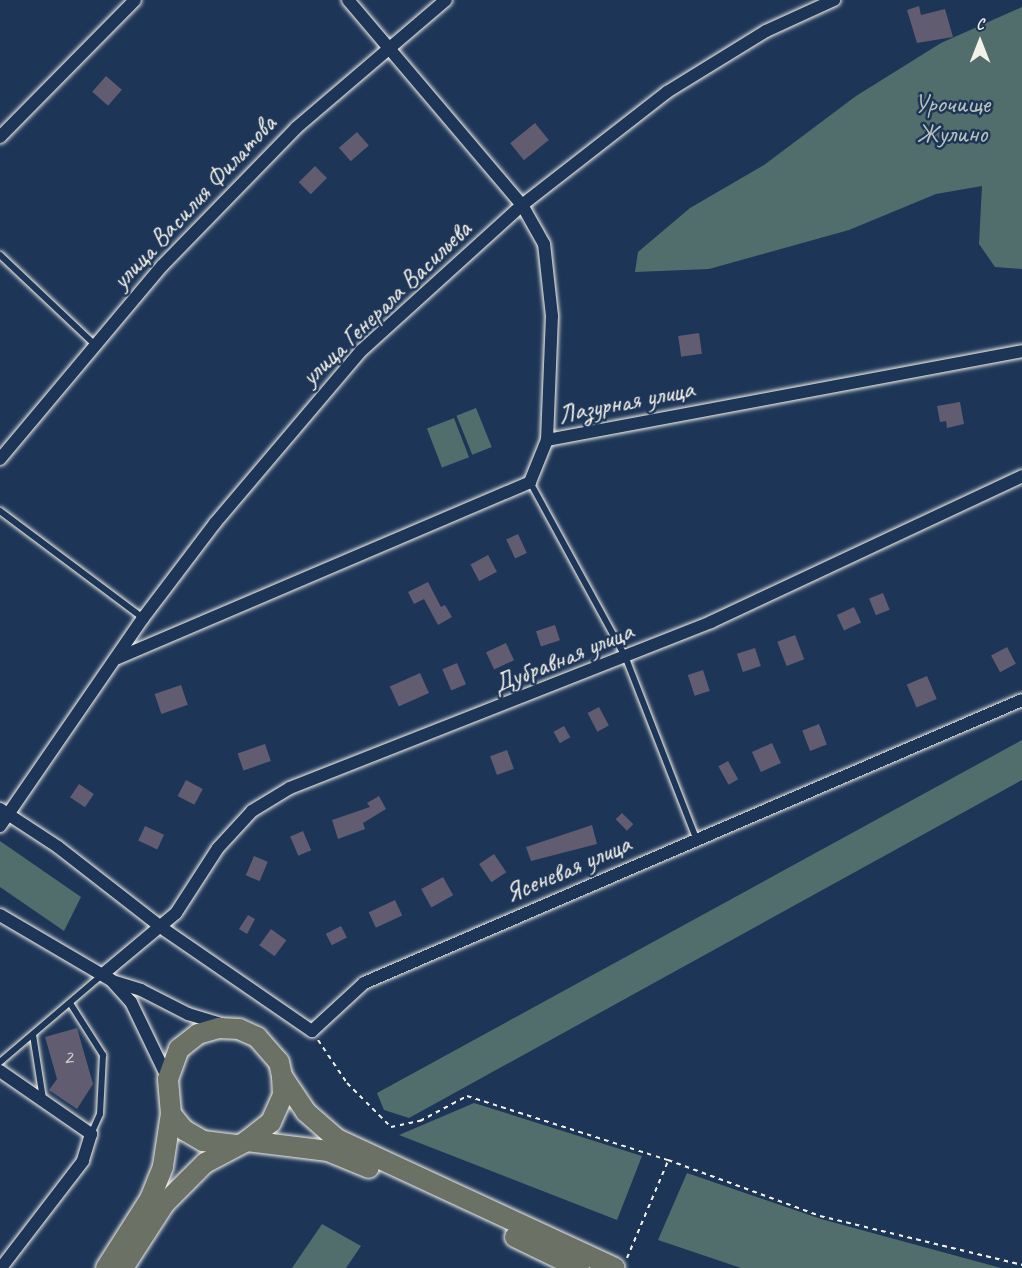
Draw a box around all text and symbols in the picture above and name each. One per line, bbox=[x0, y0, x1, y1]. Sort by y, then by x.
north arrow bbox=[950, 12, 1010, 72]
text: С bbox=[976, 14, 984, 34]
park label: Урочище Жулино bbox=[914, 88, 990, 150]
street label: улица Василия Филатова bbox=[105, 109, 283, 295]
street label: улица Генерала Васильева bbox=[293, 213, 479, 393]
street label: Лазурная улица bbox=[555, 373, 697, 431]
street label: Дубравная улица bbox=[487, 615, 639, 701]
street label: Ясеневая улица bbox=[500, 828, 636, 910]
house number: 2 bbox=[63, 1045, 73, 1071]

